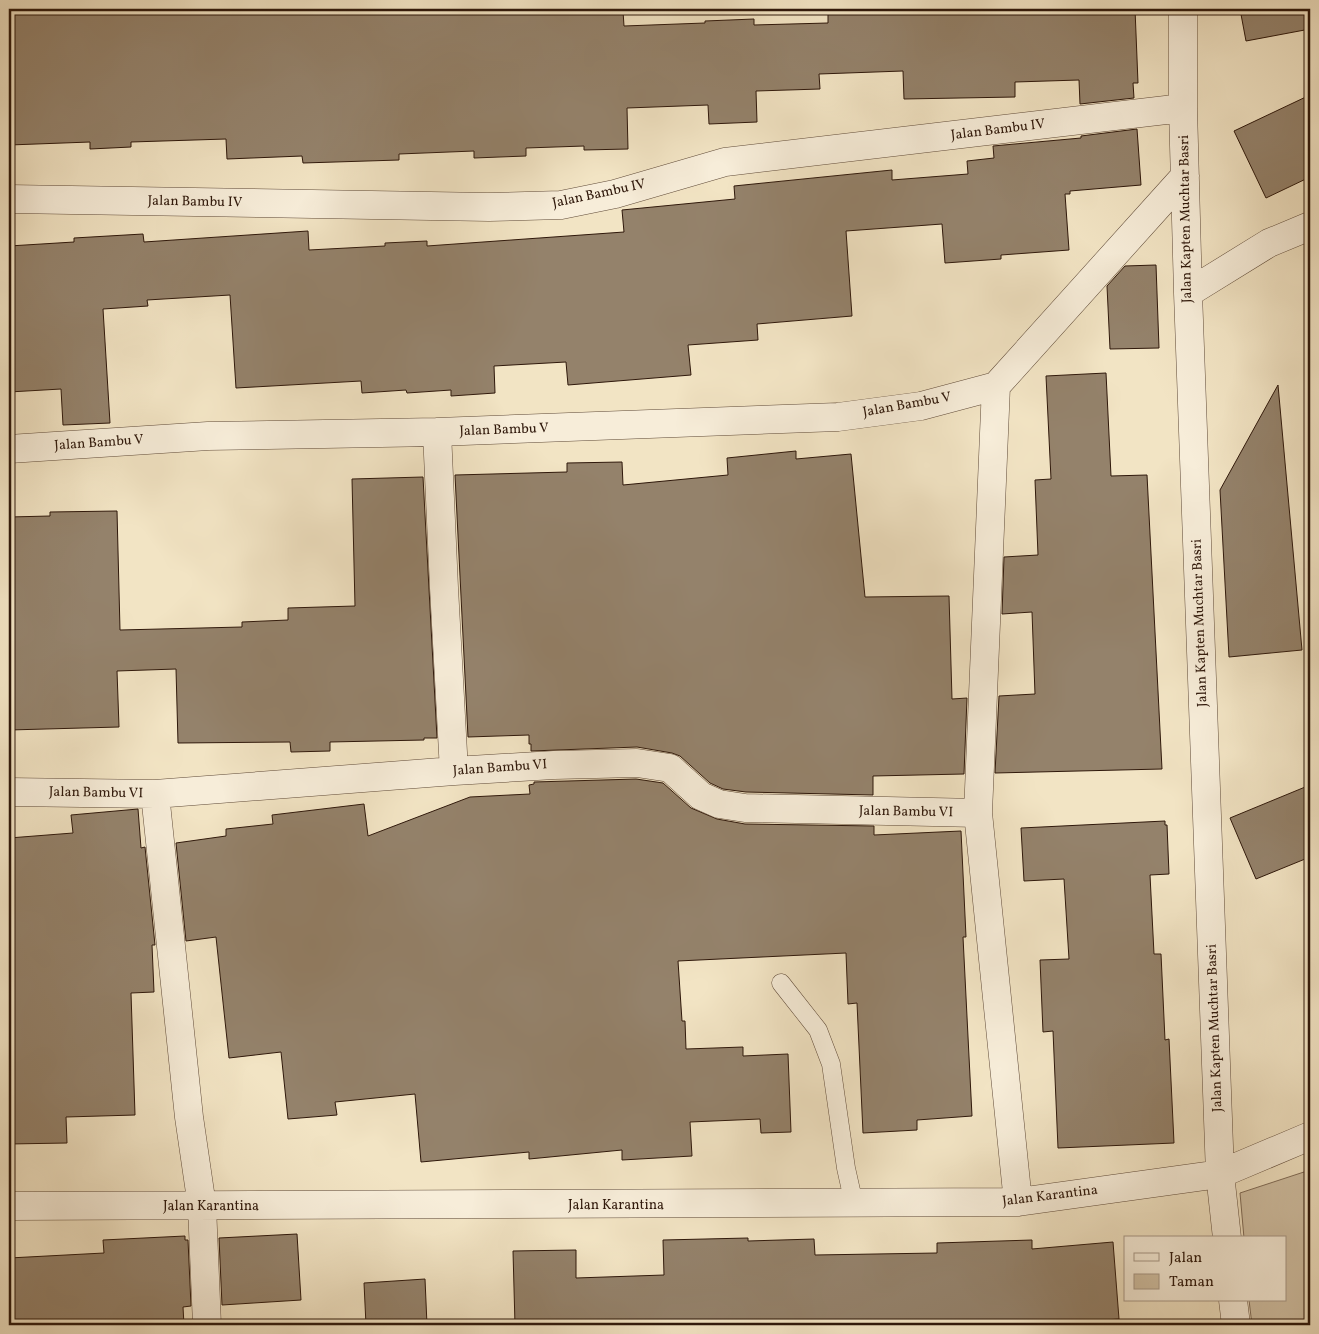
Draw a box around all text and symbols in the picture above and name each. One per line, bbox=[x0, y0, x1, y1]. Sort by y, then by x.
street label: Jalan Bambu IV bbox=[950, 115, 1047, 145]
street label: Jalan Kapten Muchtar Basri bbox=[1175, 135, 1197, 303]
street label: Jalan Bambu IV bbox=[551, 175, 648, 213]
street label: Jalan Bambu IV bbox=[147, 192, 243, 212]
street label: Jalan Bambu V bbox=[861, 388, 953, 422]
street label: Jalan Bambu V bbox=[459, 419, 549, 441]
street label: Jalan Bambu V bbox=[54, 430, 145, 456]
street label: Jalan Kapten Muchtar Basri bbox=[1188, 539, 1212, 707]
street label: Jalan Bambu VI bbox=[452, 755, 548, 781]
street label: Jalan Bambu VI bbox=[49, 783, 143, 803]
street label: Jalan Bambu VI bbox=[859, 802, 953, 822]
street label: Jalan Kapten Muchtar Basri bbox=[1203, 944, 1227, 1112]
street label: Jalan Karantina bbox=[1001, 1181, 1099, 1211]
street label: Jalan Karantina bbox=[568, 1196, 664, 1215]
street label: Jalan Karantina bbox=[163, 1197, 259, 1216]
legend bbox=[1124, 1236, 1286, 1302]
text: Jalan bbox=[1169, 1248, 1202, 1269]
text: Taman bbox=[1169, 1272, 1214, 1293]

